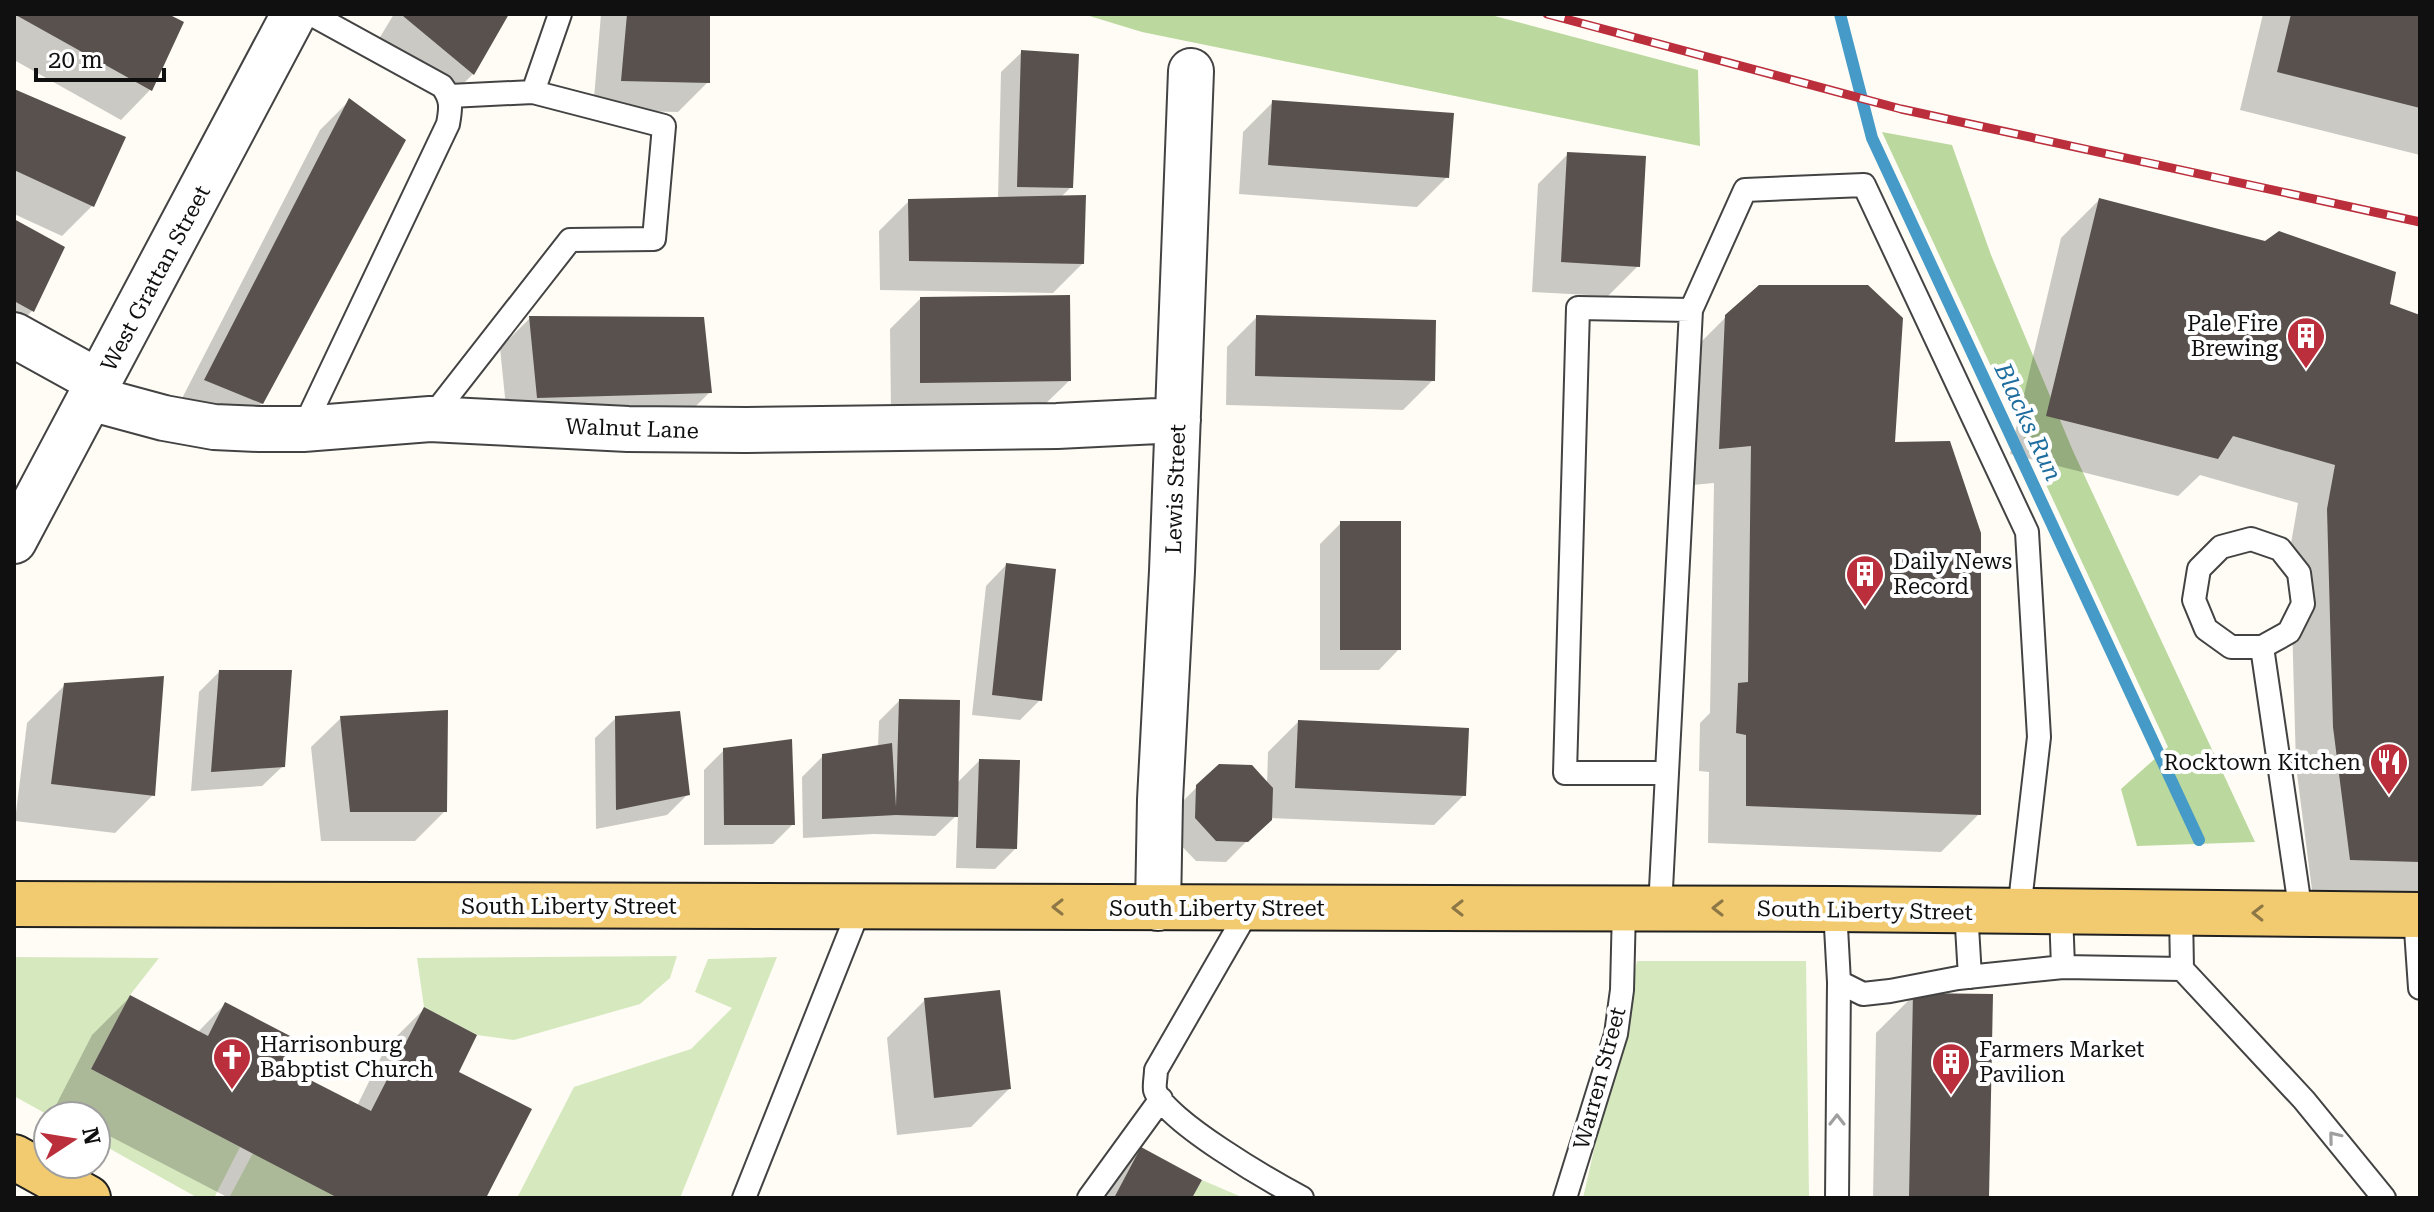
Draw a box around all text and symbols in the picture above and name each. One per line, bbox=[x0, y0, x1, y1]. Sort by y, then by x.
scale bar bbox=[36, 32, 164, 82]
text: 20 m bbox=[48, 46, 103, 74]
street label: West Grattan Street bbox=[96, 181, 215, 375]
place label: Pale Fire Brewing bbox=[2187, 311, 2279, 361]
building icon: Pale Fire Brewing bbox=[2285, 315, 2327, 370]
water label: Blacks Run bbox=[1988, 358, 2067, 485]
street label: Walnut Lane bbox=[565, 414, 699, 443]
street label: Lewis Street bbox=[1161, 424, 1190, 554]
place label: Daily News Record bbox=[1893, 549, 2012, 599]
building icon: Daily News Record bbox=[1844, 553, 1886, 608]
restaurant icon: Rocktown Kitchen bbox=[2368, 741, 2410, 796]
place label: Rocktown Kitchen bbox=[2163, 750, 2361, 775]
street label: South Liberty Street bbox=[461, 894, 677, 919]
street label: South Liberty Street bbox=[1109, 896, 1325, 921]
street label: South Liberty Street bbox=[1757, 896, 1973, 925]
one-way arrow bbox=[1051, 898, 1064, 916]
one-way arrow bbox=[1451, 899, 1464, 917]
one-way arrow bbox=[1711, 899, 1724, 917]
one-way arrow bbox=[2251, 905, 2264, 922]
street label: Warren Street bbox=[1568, 1004, 1630, 1152]
place label: Harrisonburg Babptist Church bbox=[260, 1032, 434, 1082]
church icon: Harrisonburg Babptist Church bbox=[211, 1036, 253, 1091]
place label: Farmers Market Pavilion bbox=[1979, 1037, 2145, 1087]
building icon: Farmers Market Pavilion bbox=[1930, 1041, 1972, 1096]
north arrow bbox=[32, 1100, 112, 1180]
one-way arrow bbox=[1828, 1113, 1846, 1126]
text: N bbox=[77, 1125, 105, 1147]
one-way arrow bbox=[2330, 1131, 2344, 1146]

